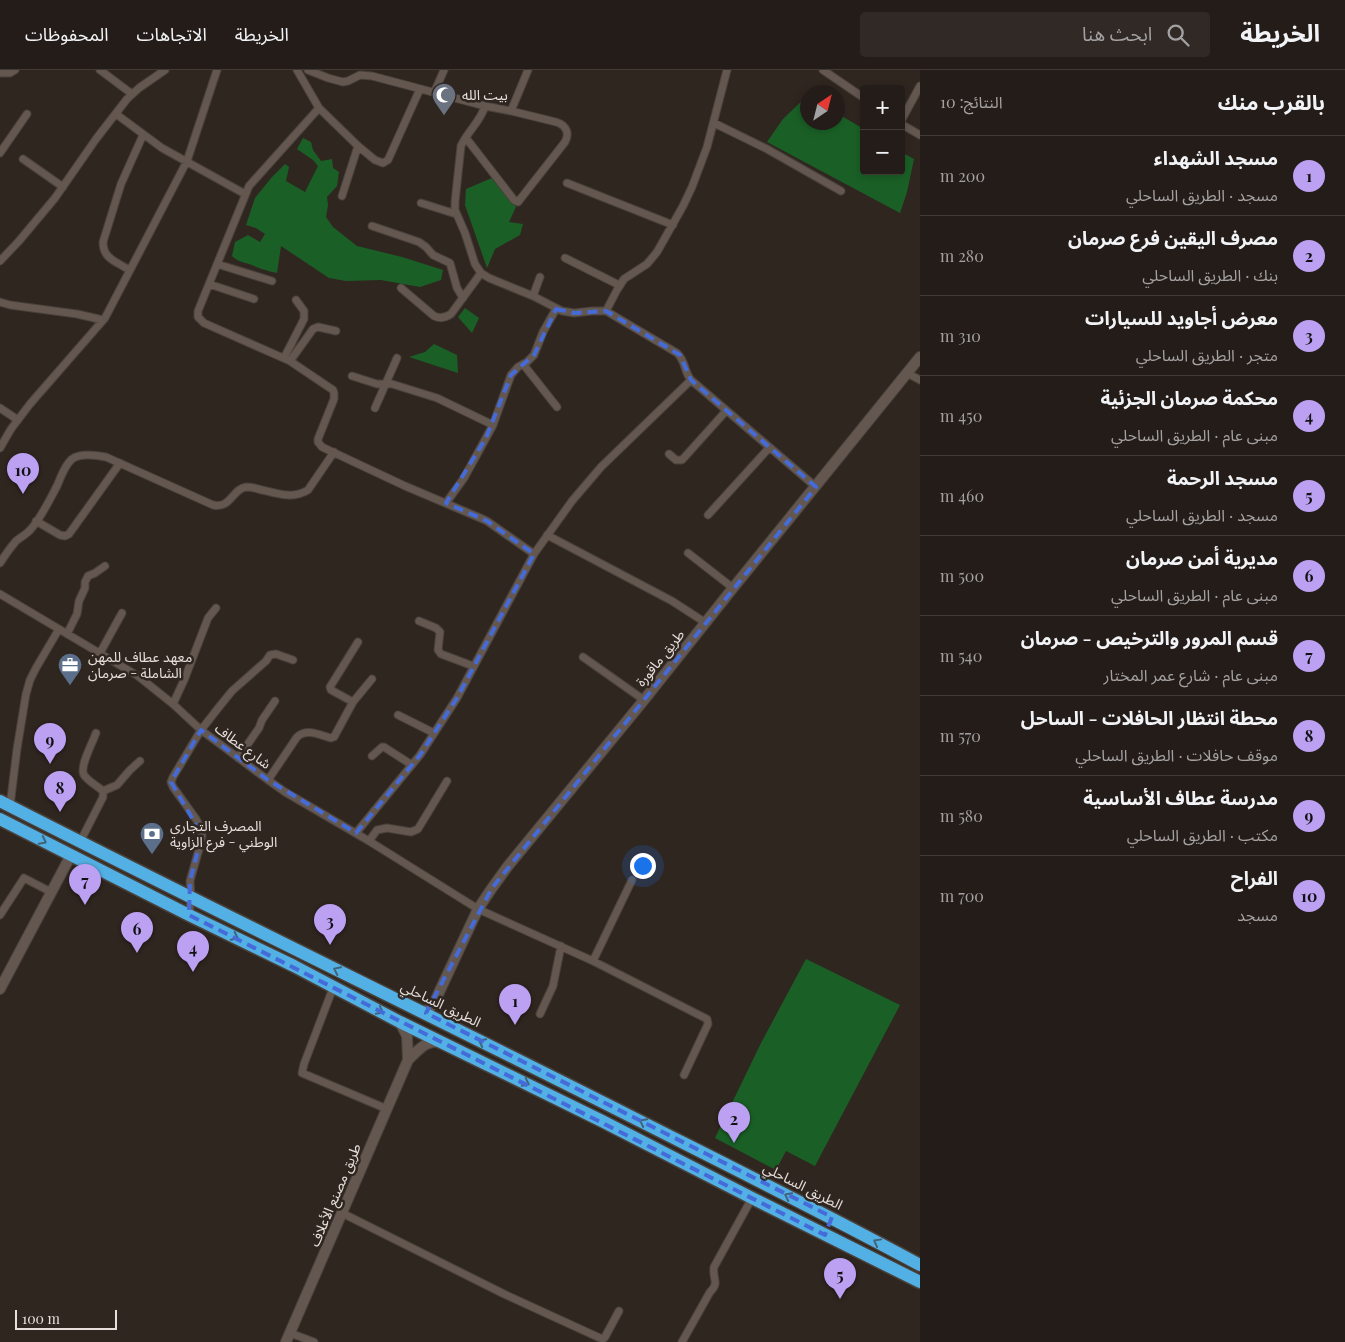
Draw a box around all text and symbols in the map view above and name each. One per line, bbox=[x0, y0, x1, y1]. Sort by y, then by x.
search box bbox=[860, 12, 1210, 57]
text: الخريطة bbox=[1240, 16, 1320, 48]
text: ابحث هنا bbox=[1082, 20, 1152, 46]
icon: search bbox=[1164, 21, 1192, 49]
text: المحفوظات bbox=[25, 22, 109, 46]
text: الاتجاهات bbox=[137, 22, 207, 46]
text: الخريطة bbox=[235, 22, 289, 46]
mosque icon: بيت الله bbox=[431, 82, 457, 116]
place label: بيت الله bbox=[462, 85, 508, 104]
north arrow bbox=[800, 85, 845, 130]
map controls bbox=[860, 85, 905, 175]
button: + bbox=[860, 85, 905, 130]
text: بالقرب منك bbox=[1218, 87, 1325, 115]
text: النتائج: 10 bbox=[940, 91, 1003, 112]
button: − bbox=[860, 130, 905, 175]
text: مسجد الشهداء bbox=[1154, 144, 1278, 170]
text: 200 m bbox=[940, 165, 985, 186]
text: 1 bbox=[1306, 165, 1312, 186]
text: مسجد · الطريق الساحلي bbox=[1126, 184, 1278, 205]
text: مصرف اليقين فرع صرمان bbox=[1068, 224, 1278, 250]
text: 280 m bbox=[940, 245, 984, 266]
text: 2 bbox=[1305, 245, 1313, 266]
text: بنك · الطريق الساحلي bbox=[1142, 264, 1278, 285]
text: معرض أجاويد للسيارات bbox=[1085, 304, 1278, 330]
text: 310 m bbox=[940, 325, 981, 346]
text: 3 bbox=[1305, 325, 1313, 346]
text: متجر · الطريق الساحلي bbox=[1136, 344, 1278, 365]
text: محكمة صرمان الجزئية bbox=[1101, 384, 1278, 410]
text: 450 m bbox=[940, 405, 982, 426]
text: 4 bbox=[1305, 405, 1313, 426]
text: مبنى عام · الطريق الساحلي bbox=[1111, 424, 1278, 445]
pin: 10 bbox=[7, 453, 39, 494]
text: مسجد الرحمة bbox=[1167, 464, 1278, 490]
text: 460 m bbox=[940, 485, 984, 506]
text: 5 bbox=[1305, 485, 1313, 506]
text: مسجد · الطريق الساحلي bbox=[1126, 504, 1278, 525]
text: مديرية أمن صرمان bbox=[1126, 544, 1278, 570]
text: 500 m bbox=[940, 565, 984, 586]
text: 6 bbox=[1305, 565, 1314, 586]
text: مبنى عام · الطريق الساحلي bbox=[1111, 584, 1278, 605]
text: قسم المرور والترخيص - صرمان bbox=[1021, 624, 1278, 650]
street label: طريق ماقورة bbox=[631, 625, 689, 691]
text: 540 m bbox=[940, 645, 982, 666]
text: 7 bbox=[1305, 645, 1313, 666]
place label: معهد عطاف للمهن الشاملة - صرمان bbox=[88, 647, 192, 682]
office icon: معهد عطاف للمهن الشاملة - صرمان bbox=[57, 652, 83, 686]
text: مبنى عام · شارع عمر المختار bbox=[1104, 664, 1278, 685]
text: محطة انتظار الحافلات - الساحل bbox=[1021, 704, 1278, 730]
street label: شارع عطاف bbox=[210, 718, 275, 775]
pin: 9 bbox=[34, 723, 66, 764]
text: 570 m bbox=[940, 725, 981, 746]
text: 8 bbox=[1305, 725, 1314, 746]
text: موقف حافلات · الطريق الساحلي bbox=[1075, 744, 1278, 765]
pin: 8 bbox=[44, 771, 76, 812]
text: مدرسة عطاف الأساسية bbox=[1083, 784, 1278, 810]
text: 580 m bbox=[940, 805, 983, 826]
text: 9 bbox=[1305, 805, 1313, 826]
place label: المصرف التجاري الوطني - فرع الزاوية bbox=[170, 816, 277, 853]
bank icon: المصرف التجاري الوطني - فرع الزاوية bbox=[139, 821, 165, 855]
text: مكتب · الطريق الساحلي bbox=[1127, 824, 1278, 845]
one-way arrow bbox=[38, 835, 47, 845]
your location bbox=[630, 853, 656, 879]
pin: 7 bbox=[69, 864, 101, 905]
text: الفراح bbox=[1231, 864, 1278, 890]
text: 700 m bbox=[940, 885, 984, 906]
text: 10 bbox=[1301, 885, 1317, 906]
pin: 3 bbox=[314, 904, 346, 945]
text: مسجد bbox=[1237, 904, 1278, 925]
pin: 6 bbox=[121, 912, 153, 953]
pin: 4 bbox=[177, 931, 209, 972]
one-way arrow bbox=[230, 931, 239, 941]
one-way arrow bbox=[333, 966, 342, 976]
street label: الطريق الساحلي bbox=[397, 976, 484, 1033]
pin: 1 bbox=[499, 984, 531, 1025]
one-way arrow bbox=[375, 1005, 384, 1015]
one-way arrow bbox=[479, 1038, 488, 1048]
one-way arrow bbox=[521, 1077, 530, 1087]
pin: 2 bbox=[718, 1102, 750, 1143]
one-way arrow bbox=[639, 1118, 648, 1129]
street label: طريق مصنع الأعلاف bbox=[304, 1140, 367, 1250]
street label: الطريق الساحلي bbox=[759, 1157, 846, 1216]
one-way arrow bbox=[784, 1191, 793, 1202]
one-way arrow bbox=[873, 1238, 882, 1248]
pin: 5 bbox=[824, 1258, 856, 1299]
scale bar bbox=[15, 1307, 118, 1330]
text: 100 m bbox=[22, 1309, 60, 1328]

